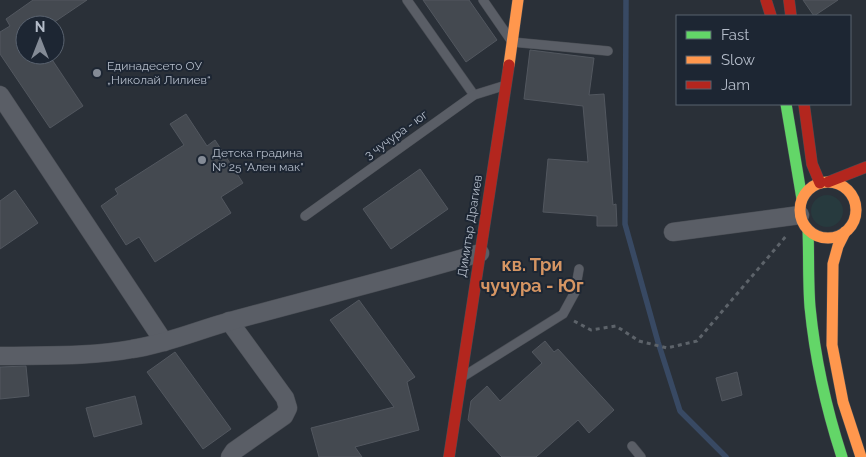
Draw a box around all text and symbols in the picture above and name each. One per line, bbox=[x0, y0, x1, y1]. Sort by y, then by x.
north arrow bbox=[15, 15, 65, 65]
legend bbox=[676, 15, 851, 105]
text: N bbox=[35, 19, 45, 35]
text: Fast bbox=[721, 26, 749, 44]
text: Slow bbox=[721, 51, 755, 69]
place label: Единадесето ОУ „Николай Лилиев“ bbox=[107, 59, 211, 87]
marker: Единадесето ОУ „Николай Лилиев“ bbox=[91, 67, 103, 79]
text: Jam bbox=[721, 76, 750, 94]
street label: 3 чучура - юг bbox=[362, 107, 430, 162]
place label: Детска градина № 25 "Ален мак" bbox=[212, 146, 304, 174]
marker: Детска градина № 25 "Ален мак" bbox=[196, 154, 208, 166]
street label: Димитър Драгиев bbox=[455, 174, 485, 278]
district label: кв. Три чучура - Юг bbox=[480, 254, 584, 296]

